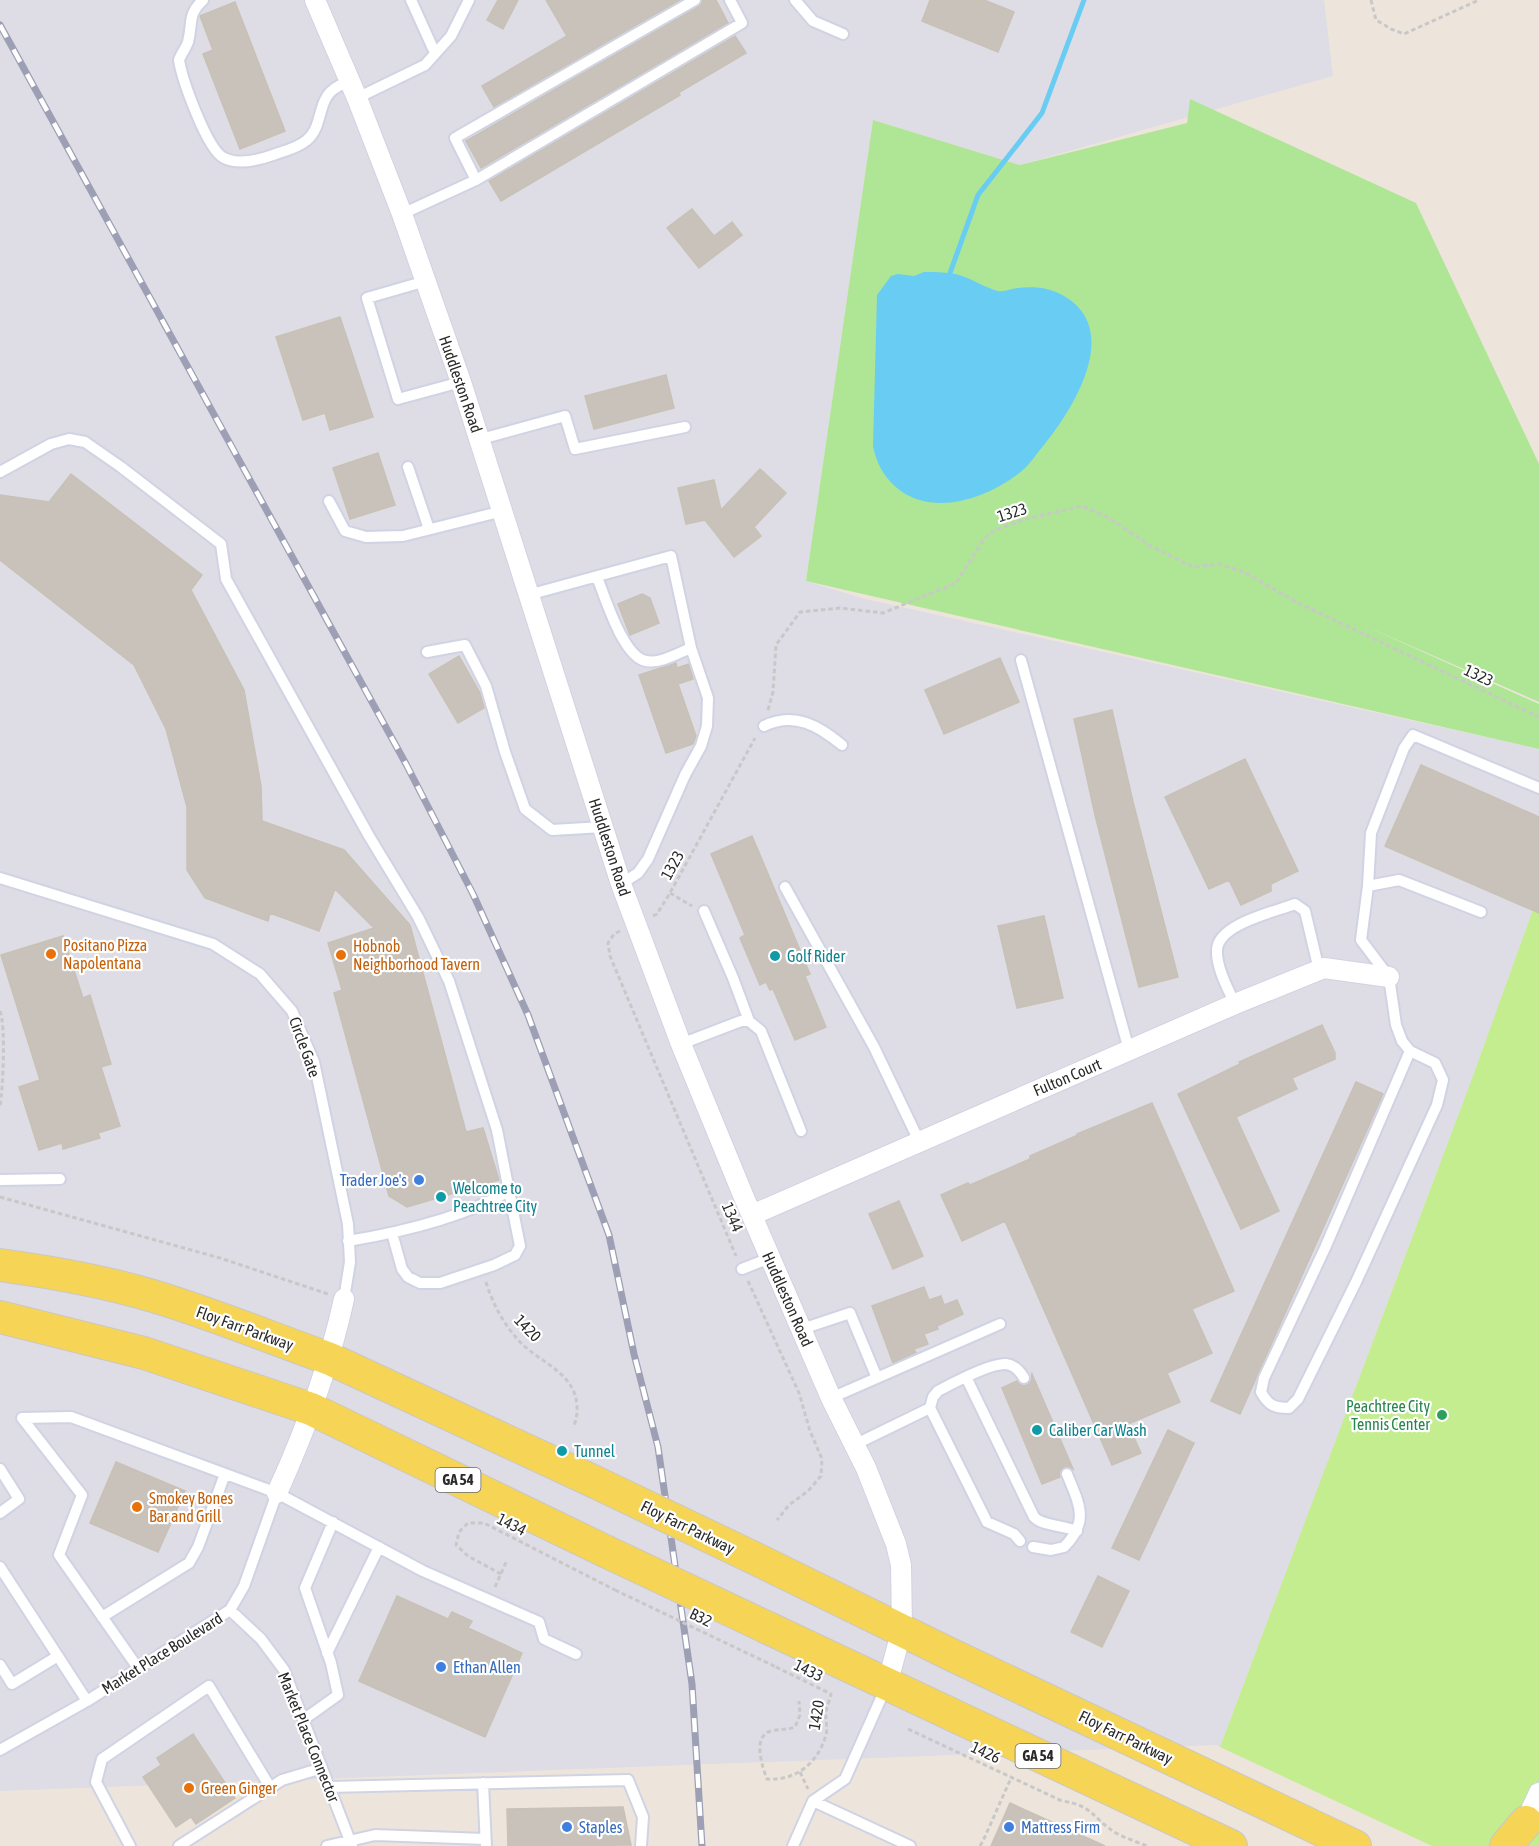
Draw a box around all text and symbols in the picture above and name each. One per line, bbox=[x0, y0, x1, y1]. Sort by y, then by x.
street label: Huddleston Road bbox=[436, 333, 486, 435]
street label: 1323 bbox=[995, 499, 1029, 525]
street label: 1323 bbox=[1462, 660, 1496, 690]
street label: Huddleston Road bbox=[586, 796, 634, 898]
street label: 1323 bbox=[657, 847, 687, 883]
place label: Positano Pizza Napolentana bbox=[63, 936, 147, 973]
place label: Hobnob Neighborhood Tavern bbox=[353, 937, 480, 974]
marker: Positano Pizza Napolentana bbox=[44, 947, 58, 961]
place label: Golf Rider bbox=[787, 947, 845, 965]
marker: Hobnob Neighborhood Tavern bbox=[334, 948, 348, 962]
marker: Golf Rider bbox=[768, 949, 782, 963]
street label: Circle Gate bbox=[286, 1014, 324, 1080]
street label: Fulton Court bbox=[1030, 1055, 1104, 1099]
place label: Trader Joe's bbox=[340, 1171, 407, 1189]
marker: Trader Joe's bbox=[412, 1173, 426, 1187]
place label: Welcome to Peachtree City bbox=[453, 1179, 538, 1216]
marker: Welcome to Peachtree City bbox=[434, 1190, 448, 1204]
street label: 1344 bbox=[719, 1200, 747, 1234]
street label: Huddleston Road bbox=[759, 1249, 817, 1349]
street label: Floy Farr Parkway bbox=[194, 1302, 296, 1355]
street label: 1420 bbox=[511, 1311, 545, 1345]
place label: Peachtree City Tennis Center bbox=[1346, 1397, 1430, 1433]
marker: Peachtree City Tennis Center bbox=[1435, 1408, 1449, 1422]
place label: Caliber Car Wash bbox=[1049, 1421, 1147, 1439]
marker: Caliber Car Wash bbox=[1030, 1423, 1044, 1437]
place label: Tunnel bbox=[574, 1442, 616, 1460]
marker: Tunnel bbox=[555, 1444, 569, 1458]
road number: GA 54 bbox=[436, 1468, 480, 1492]
place label: Smokey Bones Bar and Grill bbox=[149, 1489, 233, 1525]
street label: Floy Farr Parkway bbox=[638, 1497, 738, 1559]
marker: Smokey Bones Bar and Grill bbox=[130, 1500, 144, 1514]
street label: 1434 bbox=[495, 1509, 529, 1539]
street label: B32 bbox=[687, 1604, 715, 1630]
street label: Market Place Boulevard bbox=[98, 1609, 226, 1697]
street label: 1433 bbox=[792, 1655, 826, 1685]
place label: Ethan Allen bbox=[453, 1658, 521, 1676]
marker: Ethan Allen bbox=[434, 1660, 448, 1674]
street label: Market Place Connector bbox=[275, 1669, 343, 1805]
street label: 1420 bbox=[805, 1699, 827, 1731]
street label: Floy Farr Parkway bbox=[1076, 1707, 1176, 1769]
street label: 1426 bbox=[969, 1737, 1003, 1767]
road number: GA 54 bbox=[1016, 1744, 1060, 1768]
place label: Green Ginger bbox=[201, 1779, 277, 1798]
marker: Green Ginger bbox=[182, 1781, 196, 1795]
place label: Staples bbox=[579, 1818, 623, 1837]
place label: Mattress Firm bbox=[1021, 1818, 1100, 1836]
marker: Staples bbox=[560, 1820, 574, 1834]
marker: Mattress Firm bbox=[1002, 1820, 1016, 1834]

